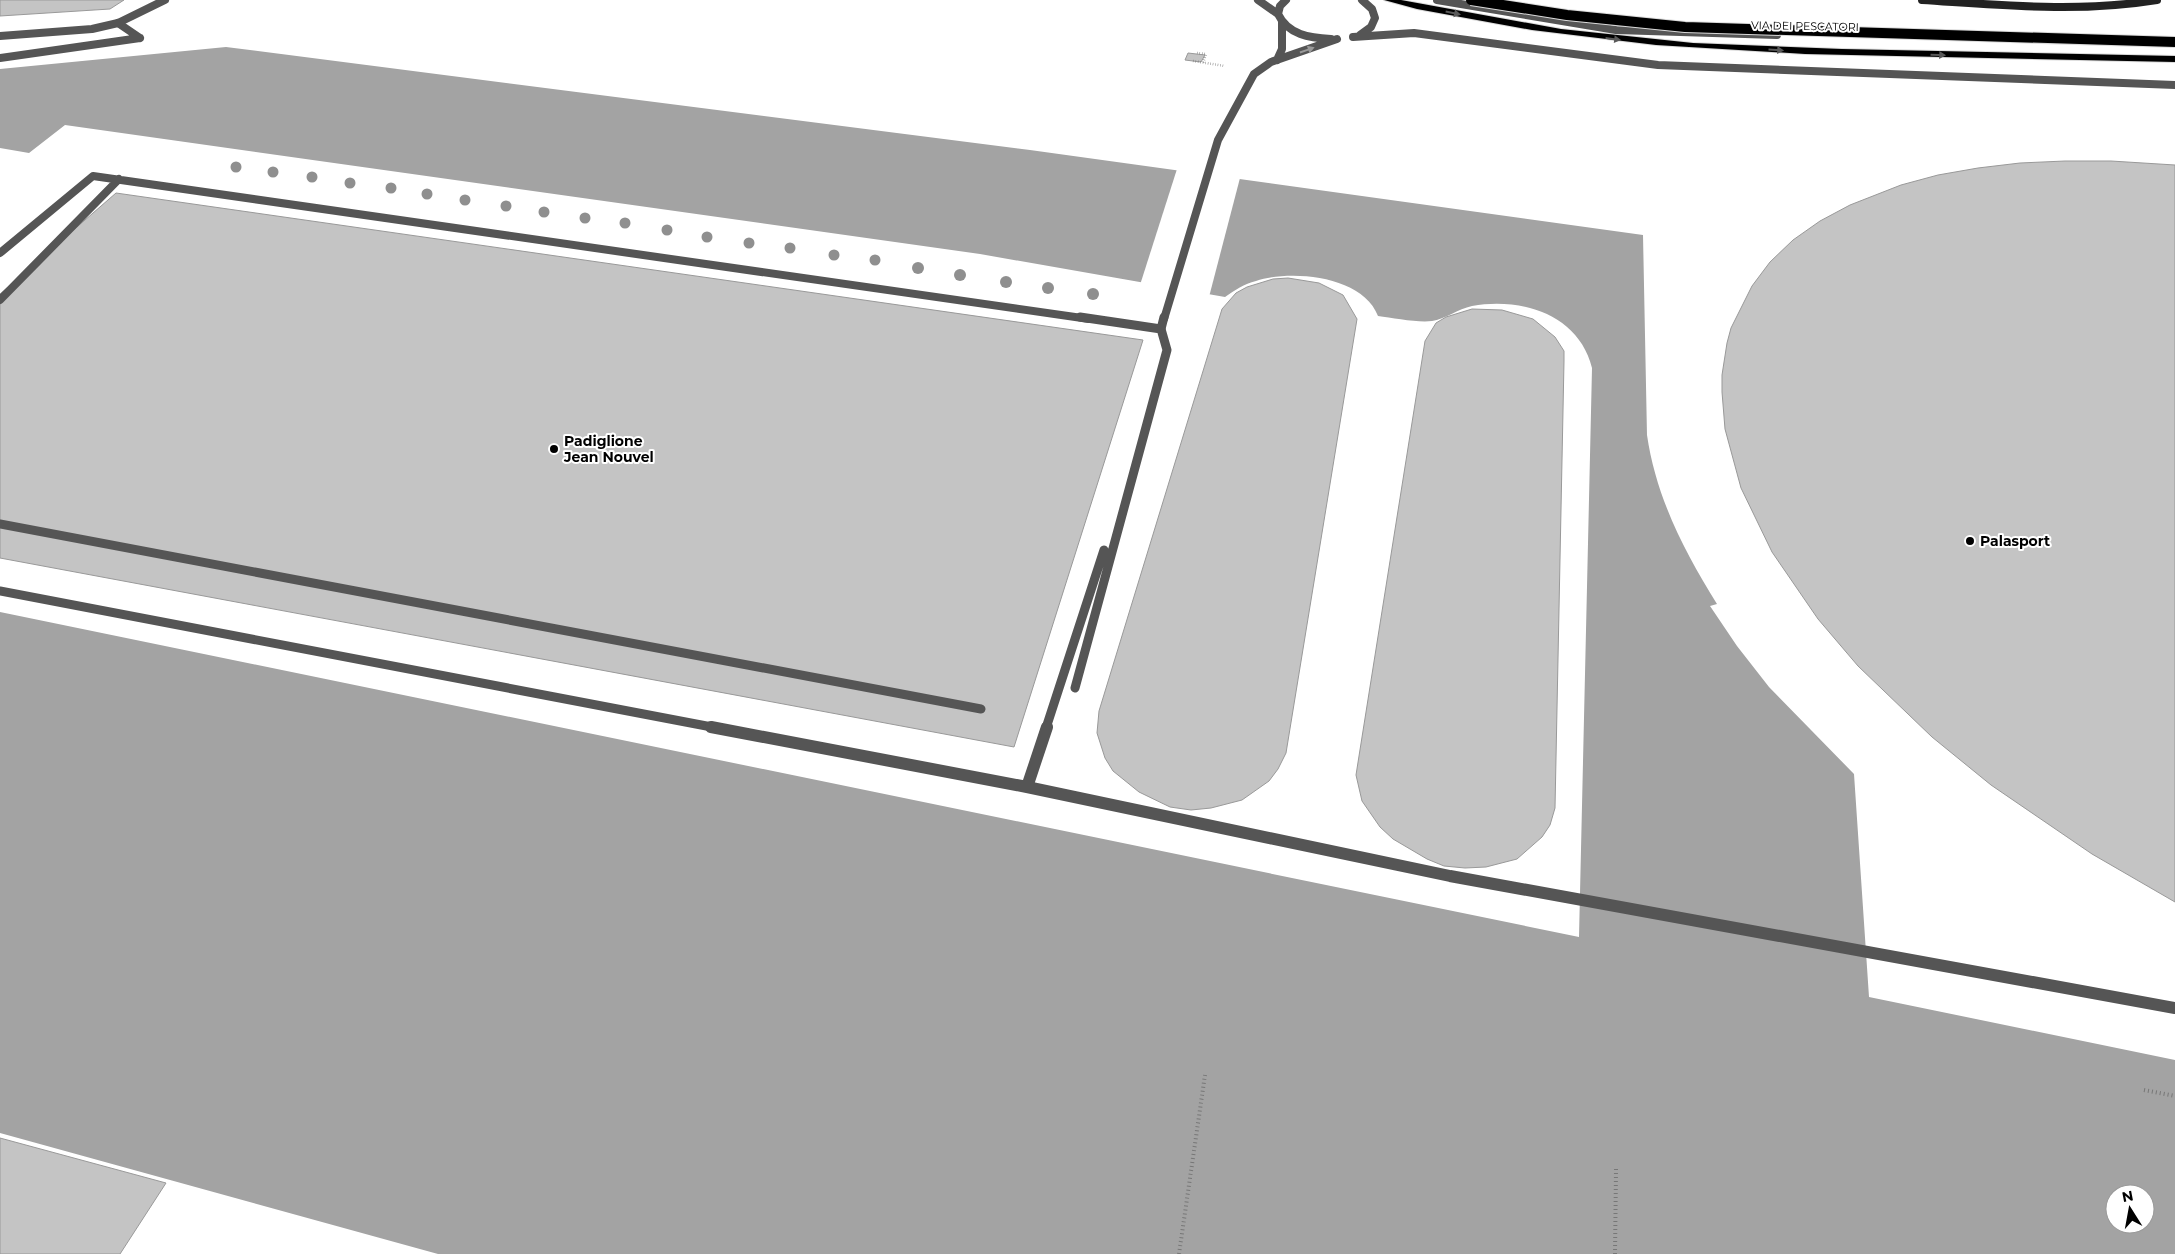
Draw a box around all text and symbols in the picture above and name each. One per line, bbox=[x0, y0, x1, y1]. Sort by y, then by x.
one-way arrow bbox=[1445, 10, 1461, 18]
street label: VIA DEI PESCATORI bbox=[1751, 18, 1859, 34]
one-way arrow bbox=[1606, 35, 1622, 43]
one-way arrow bbox=[1300, 46, 1315, 53]
one-way arrow bbox=[1768, 47, 1784, 55]
one-way arrow bbox=[1930, 51, 1946, 59]
place label: Padiglione Jean Nouvel bbox=[563, 432, 654, 466]
marker: Padiglione Jean Nouvel bbox=[548, 443, 560, 455]
place label: Palasport bbox=[1980, 532, 2050, 550]
marker: Palasport bbox=[1964, 535, 1976, 547]
north arrow bbox=[2105, 1184, 2155, 1234]
text: N bbox=[2120, 1186, 2135, 1206]

